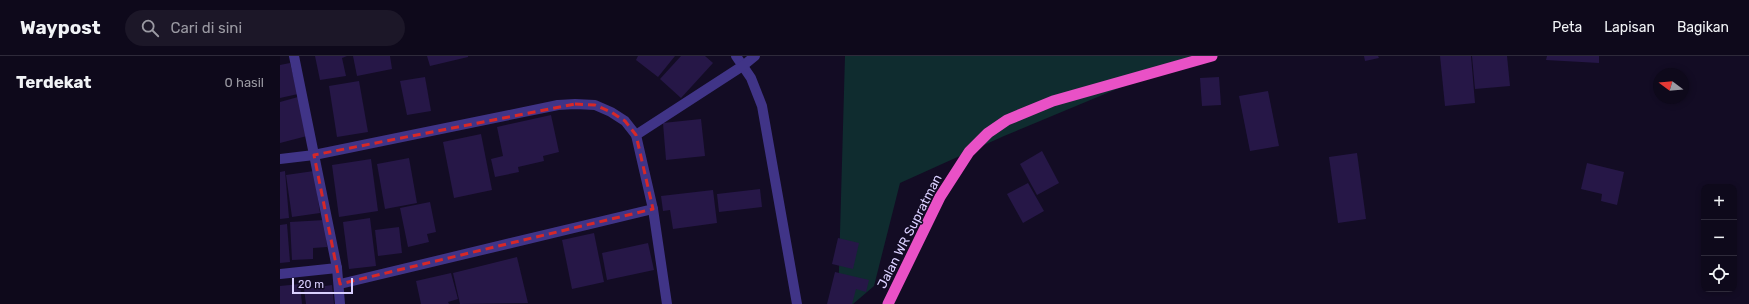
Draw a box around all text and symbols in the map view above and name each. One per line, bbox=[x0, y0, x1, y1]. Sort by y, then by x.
search box bbox=[125, 10, 405, 46]
text: Waypost bbox=[20, 16, 101, 39]
icon: search bbox=[139, 17, 161, 39]
text: Cari di sini bbox=[171, 19, 242, 37]
text: Peta bbox=[1552, 19, 1582, 36]
text: Lapisan bbox=[1604, 19, 1655, 36]
text: Bagikan bbox=[1677, 19, 1729, 36]
north arrow bbox=[1653, 68, 1689, 104]
text: Terdekat bbox=[16, 72, 91, 92]
text: 0 hasil bbox=[225, 75, 264, 90]
street label: Jalan WR Supratman bbox=[874, 172, 945, 291]
map controls bbox=[1701, 184, 1737, 292]
button: + bbox=[1701, 184, 1737, 220]
button: − bbox=[1701, 220, 1737, 256]
button: locate bbox=[1701, 256, 1737, 292]
scale bar bbox=[292, 276, 353, 295]
text: 20 m bbox=[298, 278, 324, 291]

